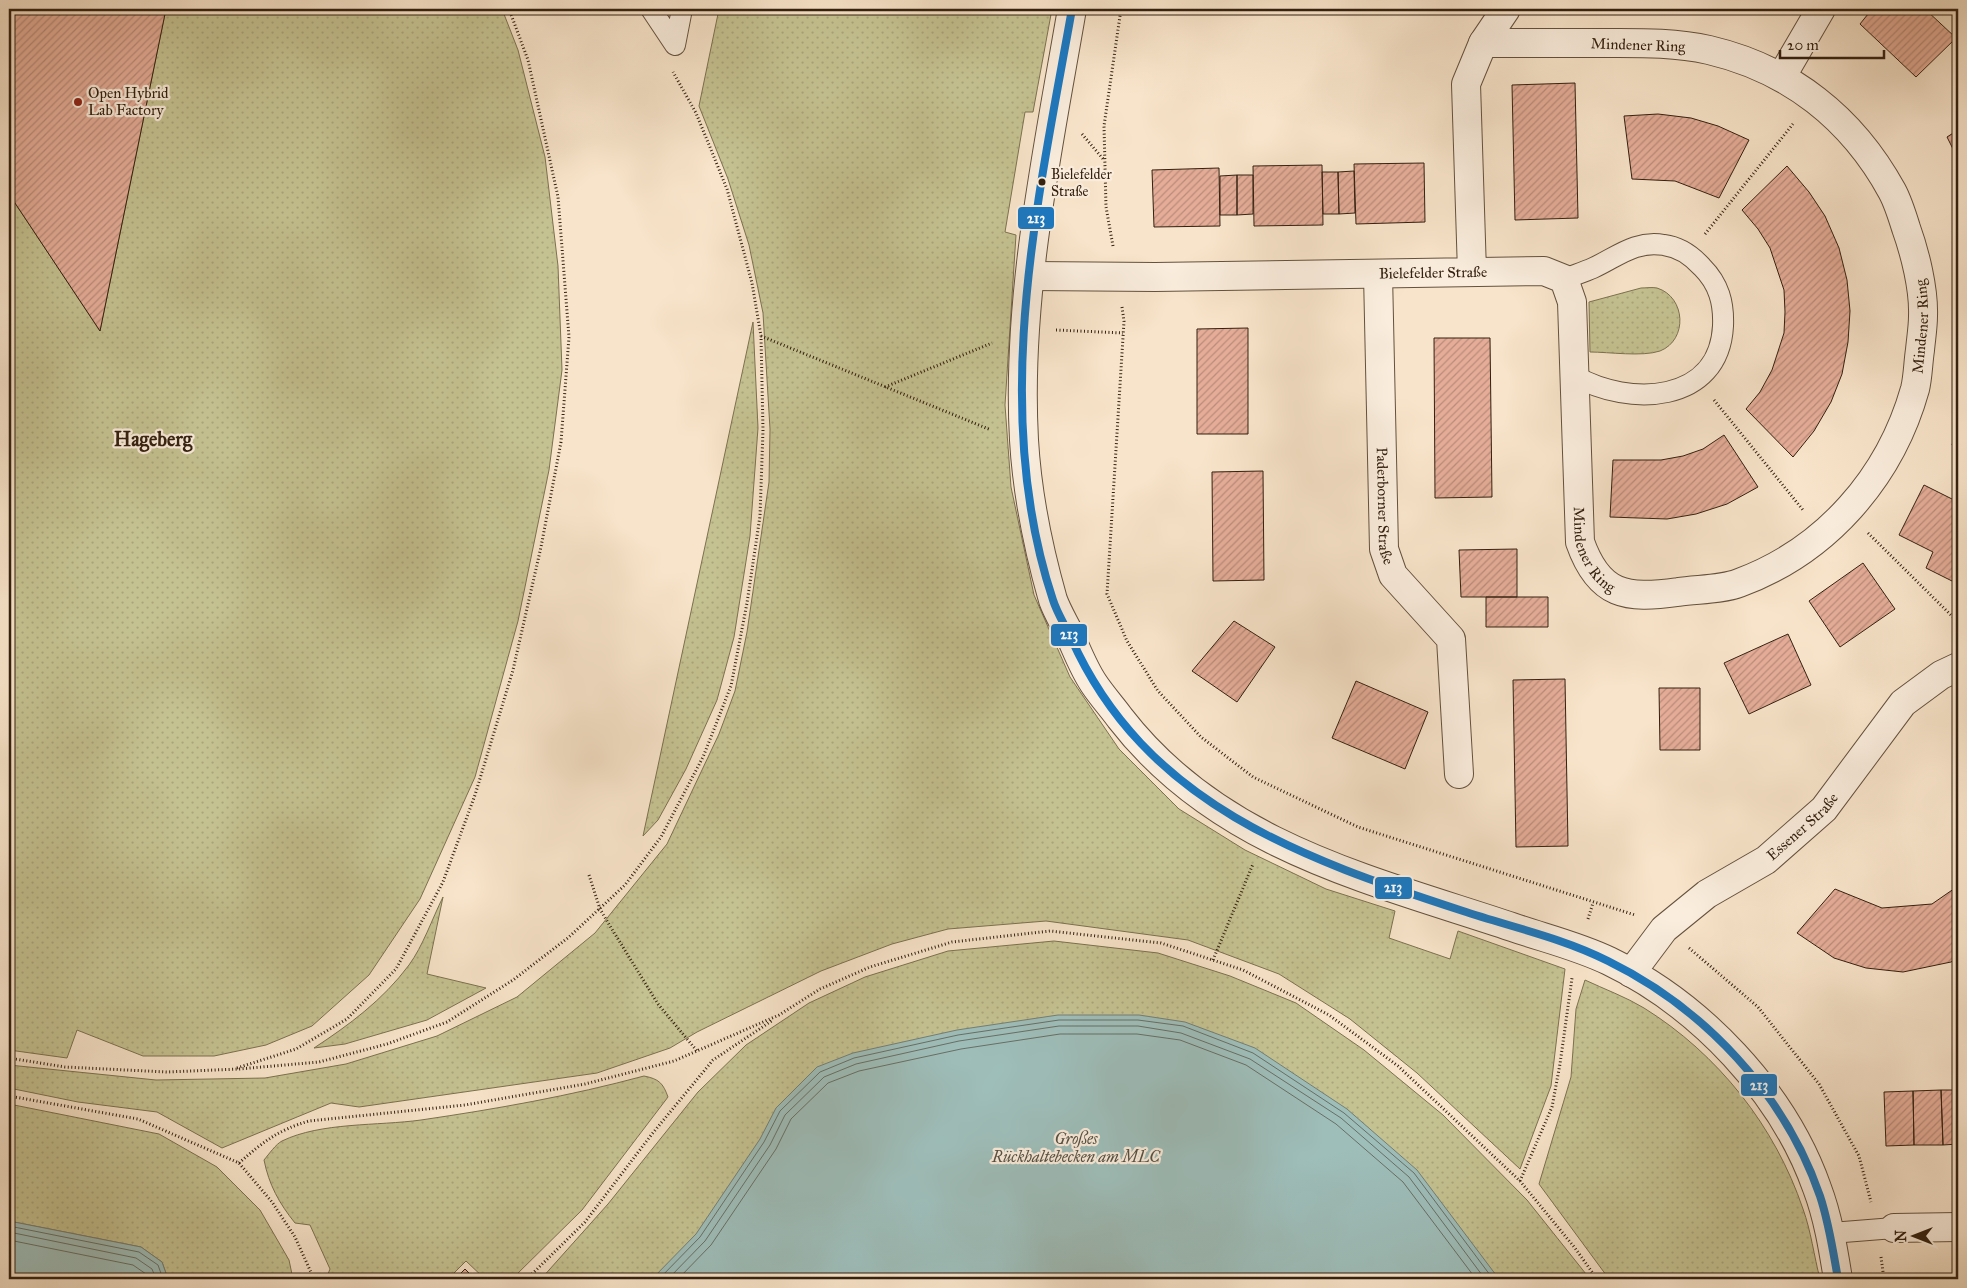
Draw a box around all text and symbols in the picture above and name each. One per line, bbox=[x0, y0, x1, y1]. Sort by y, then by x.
scale bar bbox=[1780, 28, 1883, 60]
street label: Mindener Ring bbox=[1590, 34, 1687, 56]
text: 20 m bbox=[1787, 36, 1819, 54]
place label: Open Hybrid Lab Factory bbox=[88, 84, 169, 119]
marker: Open Hybrid Lab Factory bbox=[72, 96, 84, 108]
place label: Bielefelder Straße bbox=[1051, 166, 1112, 200]
marker: Bielefelder Straße bbox=[1037, 177, 1047, 187]
line badge: 213 bbox=[1017, 206, 1055, 230]
text: 213 bbox=[1027, 210, 1045, 228]
street label: Bielefelder Straße bbox=[1379, 263, 1487, 283]
street label: Mindener Ring bbox=[1909, 277, 1932, 374]
district label: Hageberg bbox=[114, 427, 193, 452]
street label: Paderborner Straße bbox=[1373, 447, 1398, 567]
street label: Mindener Ring bbox=[1570, 506, 1619, 597]
line badge: 213 bbox=[1050, 623, 1088, 647]
text: 213 bbox=[1060, 626, 1078, 644]
street label: Essener Straße bbox=[1763, 789, 1842, 864]
line badge: 213 bbox=[1374, 876, 1413, 900]
text: 213 bbox=[1384, 879, 1402, 897]
line badge: 213 bbox=[1740, 1073, 1778, 1097]
text: 213 bbox=[1750, 1077, 1768, 1095]
water label: Großes Rückhaltebecken am MLC bbox=[991, 1129, 1161, 1166]
north arrow bbox=[1890, 1210, 1940, 1260]
text: N bbox=[1893, 1230, 1910, 1242]

